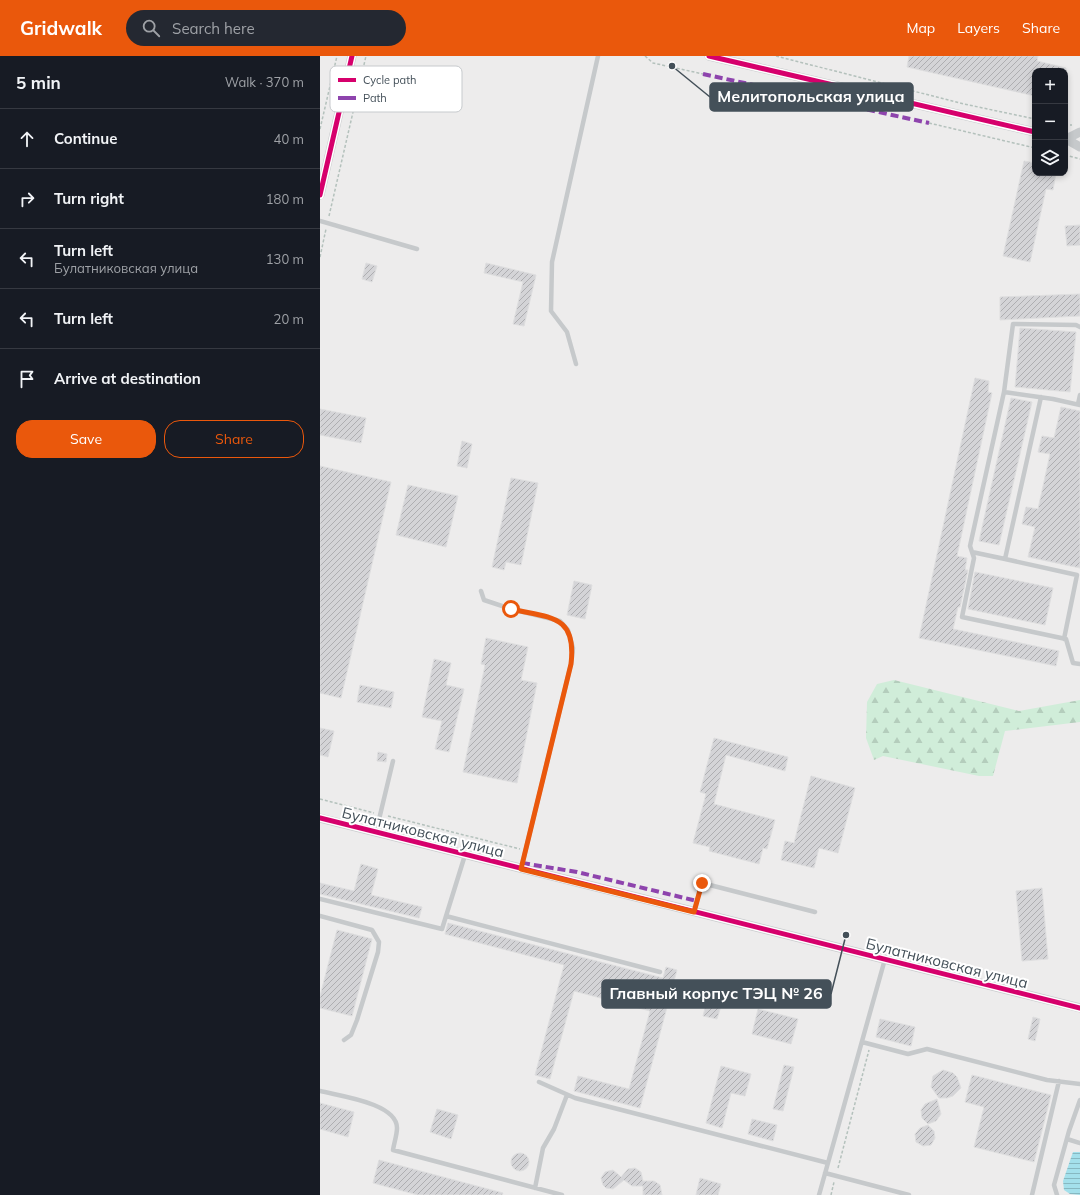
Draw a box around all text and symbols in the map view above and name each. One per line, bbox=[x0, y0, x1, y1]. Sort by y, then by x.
search box bbox=[126, 10, 406, 46]
text: Gridwalk bbox=[20, 16, 102, 40]
icon: search bbox=[140, 17, 162, 39]
text: Search here bbox=[172, 19, 255, 38]
text: Map bbox=[906, 19, 935, 37]
text: Layers bbox=[957, 19, 1000, 37]
text: Share bbox=[1022, 19, 1060, 37]
legend bbox=[330, 66, 462, 112]
map controls bbox=[1032, 68, 1068, 176]
button: + bbox=[1032, 68, 1068, 104]
text: 5 min bbox=[16, 72, 61, 93]
text: Cycle path bbox=[363, 73, 416, 87]
text: Walk · 370 m bbox=[225, 74, 304, 90]
callout: Мелитопольская улица bbox=[710, 83, 913, 111]
text: Мелитопольская улица bbox=[717, 86, 905, 106]
text: Path bbox=[363, 91, 387, 105]
button: − bbox=[1032, 104, 1068, 140]
icon: ahead bbox=[16, 128, 38, 150]
text: Continue bbox=[54, 129, 117, 148]
text: 40 m bbox=[274, 131, 304, 147]
button: layers bbox=[1032, 140, 1068, 176]
icon: right bbox=[16, 188, 38, 210]
text: Turn right bbox=[54, 189, 124, 208]
text: 180 m bbox=[266, 191, 304, 207]
text: Turn left bbox=[54, 241, 113, 260]
icon: left bbox=[16, 248, 38, 270]
text: 130 m bbox=[266, 251, 304, 267]
text: Булатниковская улица bbox=[54, 260, 198, 276]
icon: left bbox=[16, 308, 38, 330]
text: Turn left bbox=[54, 309, 113, 328]
text: 20 m bbox=[274, 311, 304, 327]
icon: arrive bbox=[16, 368, 38, 390]
text: Arrive at destination bbox=[54, 369, 201, 388]
button: Save bbox=[16, 420, 156, 458]
button: Share bbox=[164, 420, 304, 458]
route start bbox=[502, 600, 520, 618]
street label: Булатниковская улица bbox=[340, 803, 506, 861]
route end bbox=[693, 874, 711, 892]
street label: Булатниковская улица bbox=[864, 934, 1030, 992]
callout: Главный корпус ТЭЦ № 26 bbox=[602, 980, 831, 1008]
text: Главный корпус ТЭЦ № 26 bbox=[609, 983, 823, 1003]

